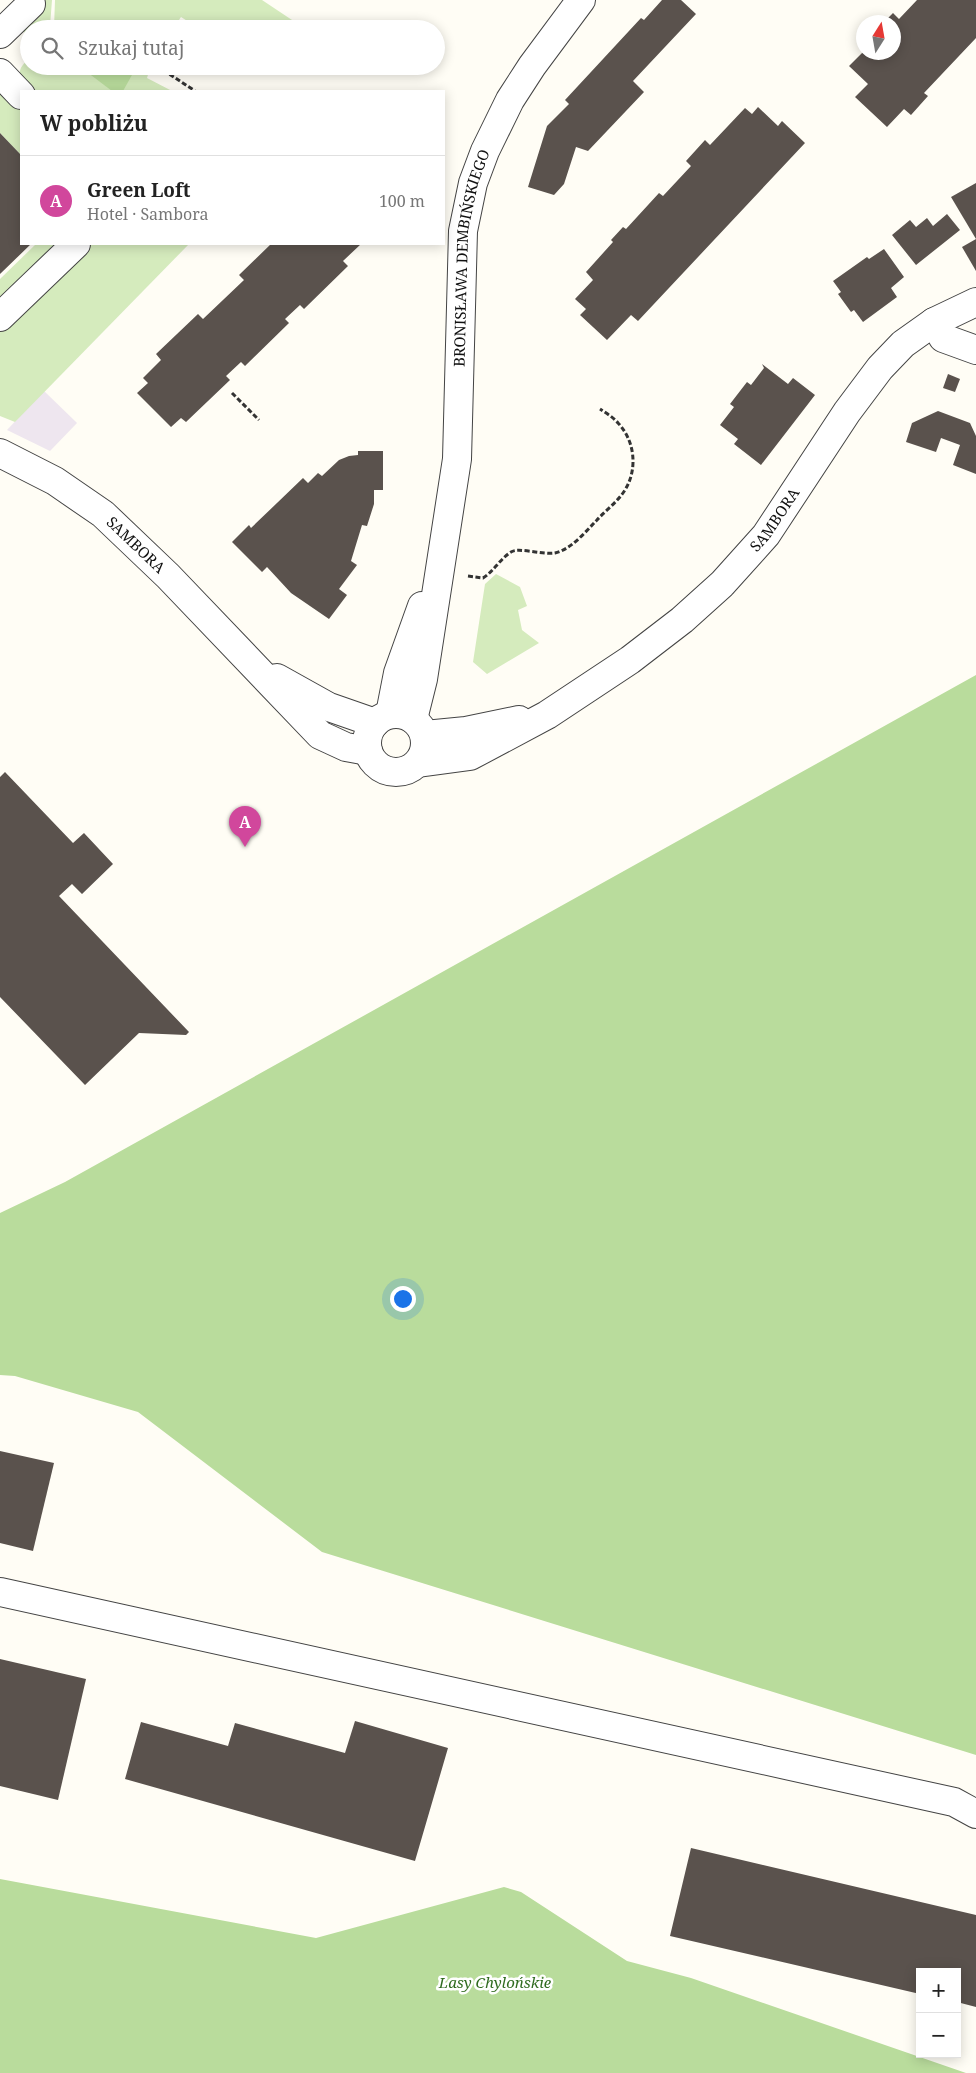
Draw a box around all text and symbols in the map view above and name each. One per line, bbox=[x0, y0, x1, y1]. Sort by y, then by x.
north arrow bbox=[856, 15, 901, 60]
search box bbox=[20, 20, 445, 75]
icon: search bbox=[38, 34, 66, 62]
text: Szukaj tutaj bbox=[78, 35, 184, 61]
text: W pobliżu bbox=[40, 109, 148, 137]
street label: BRONISŁAWA DEMBIŃSKIEGO bbox=[448, 146, 494, 367]
text: Green Loft bbox=[87, 177, 190, 203]
text: A bbox=[50, 190, 62, 212]
text: 100 m bbox=[379, 190, 425, 212]
text: Hotel · Sambora bbox=[87, 203, 209, 225]
street label: SAMBORA bbox=[745, 483, 804, 556]
street label: SAMBORA bbox=[103, 512, 170, 577]
pin: A bbox=[229, 806, 261, 847]
your location bbox=[390, 1286, 416, 1312]
map controls bbox=[916, 1968, 961, 2058]
button: + bbox=[916, 1968, 961, 2013]
park label: Lasy Chylońskie bbox=[438, 1972, 552, 1992]
button: − bbox=[916, 2013, 961, 2058]

